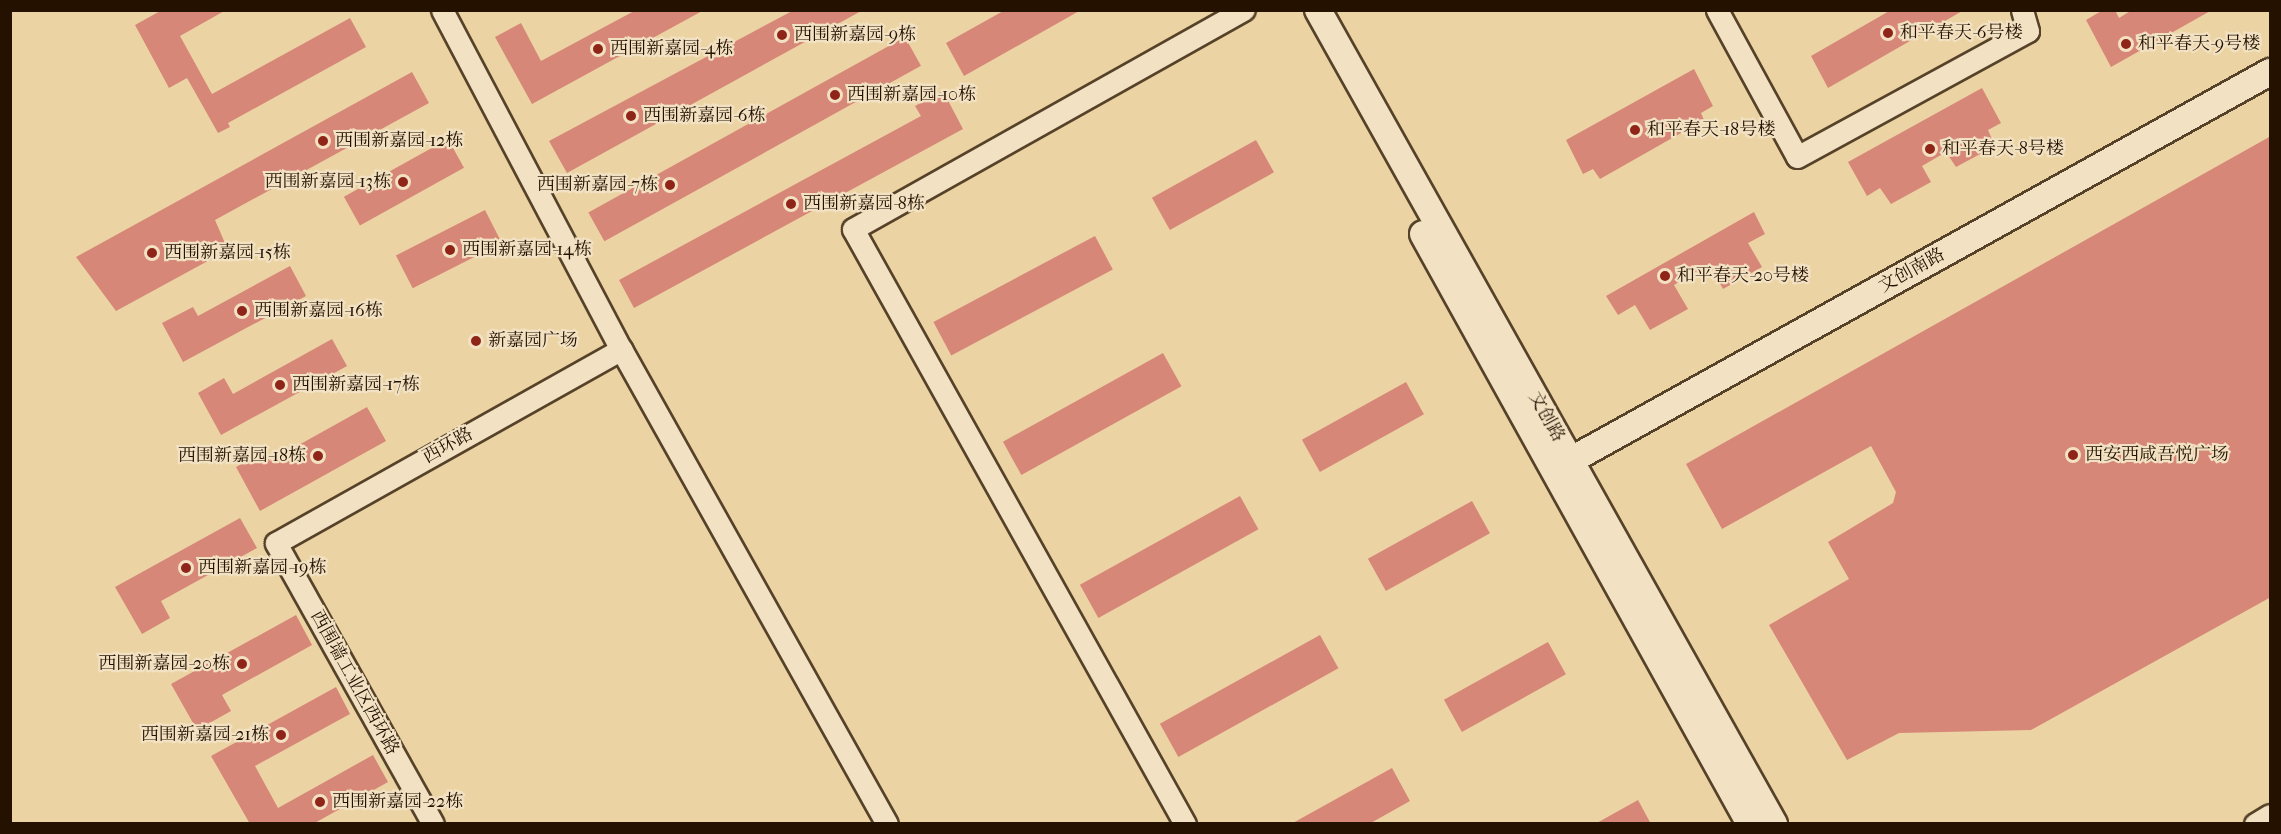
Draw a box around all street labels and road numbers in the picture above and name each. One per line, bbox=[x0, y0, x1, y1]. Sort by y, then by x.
street label: 文创南路 bbox=[1875, 244, 1949, 298]
street label: 文创路 bbox=[1523, 388, 1569, 446]
street label: 西环路 bbox=[419, 423, 477, 469]
street label: 西围墙工业区西环路 bbox=[305, 607, 403, 759]

